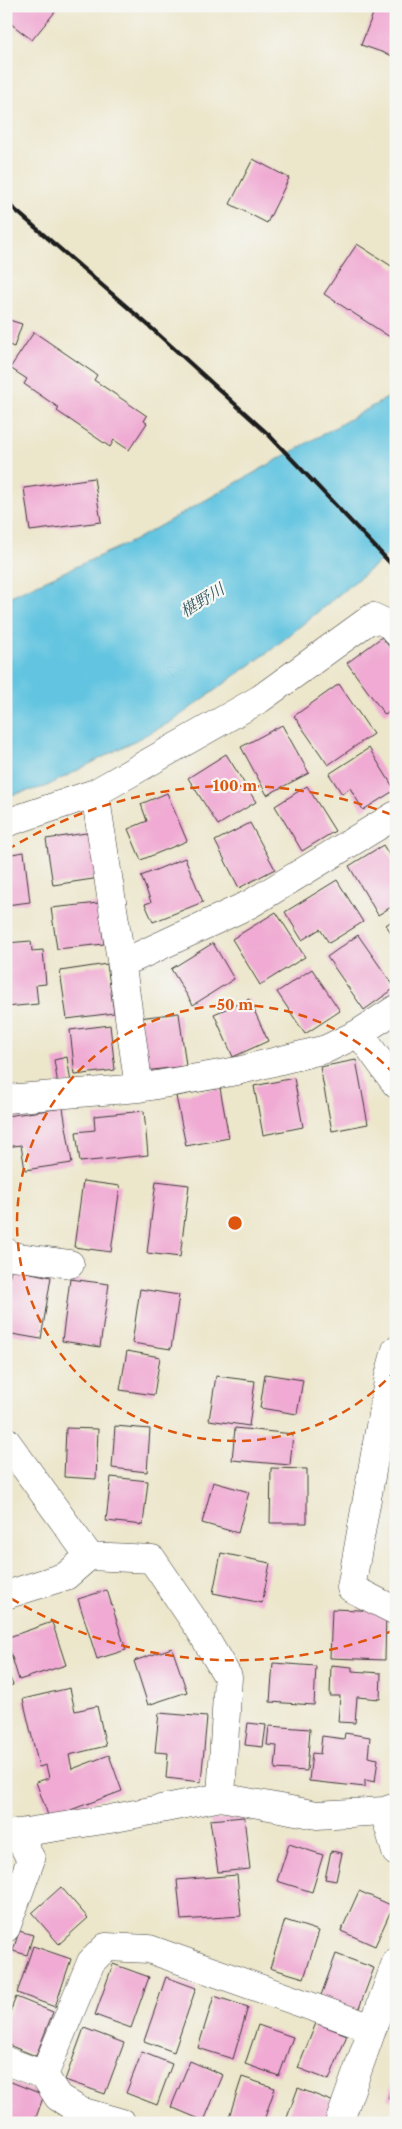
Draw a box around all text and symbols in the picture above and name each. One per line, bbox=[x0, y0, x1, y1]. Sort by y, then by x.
water label: 椹野川 bbox=[176, 578, 229, 621]
text: 100 m bbox=[213, 776, 257, 795]
text: 50 m bbox=[217, 995, 253, 1014]
centre of rings bbox=[226, 1214, 244, 1232]

